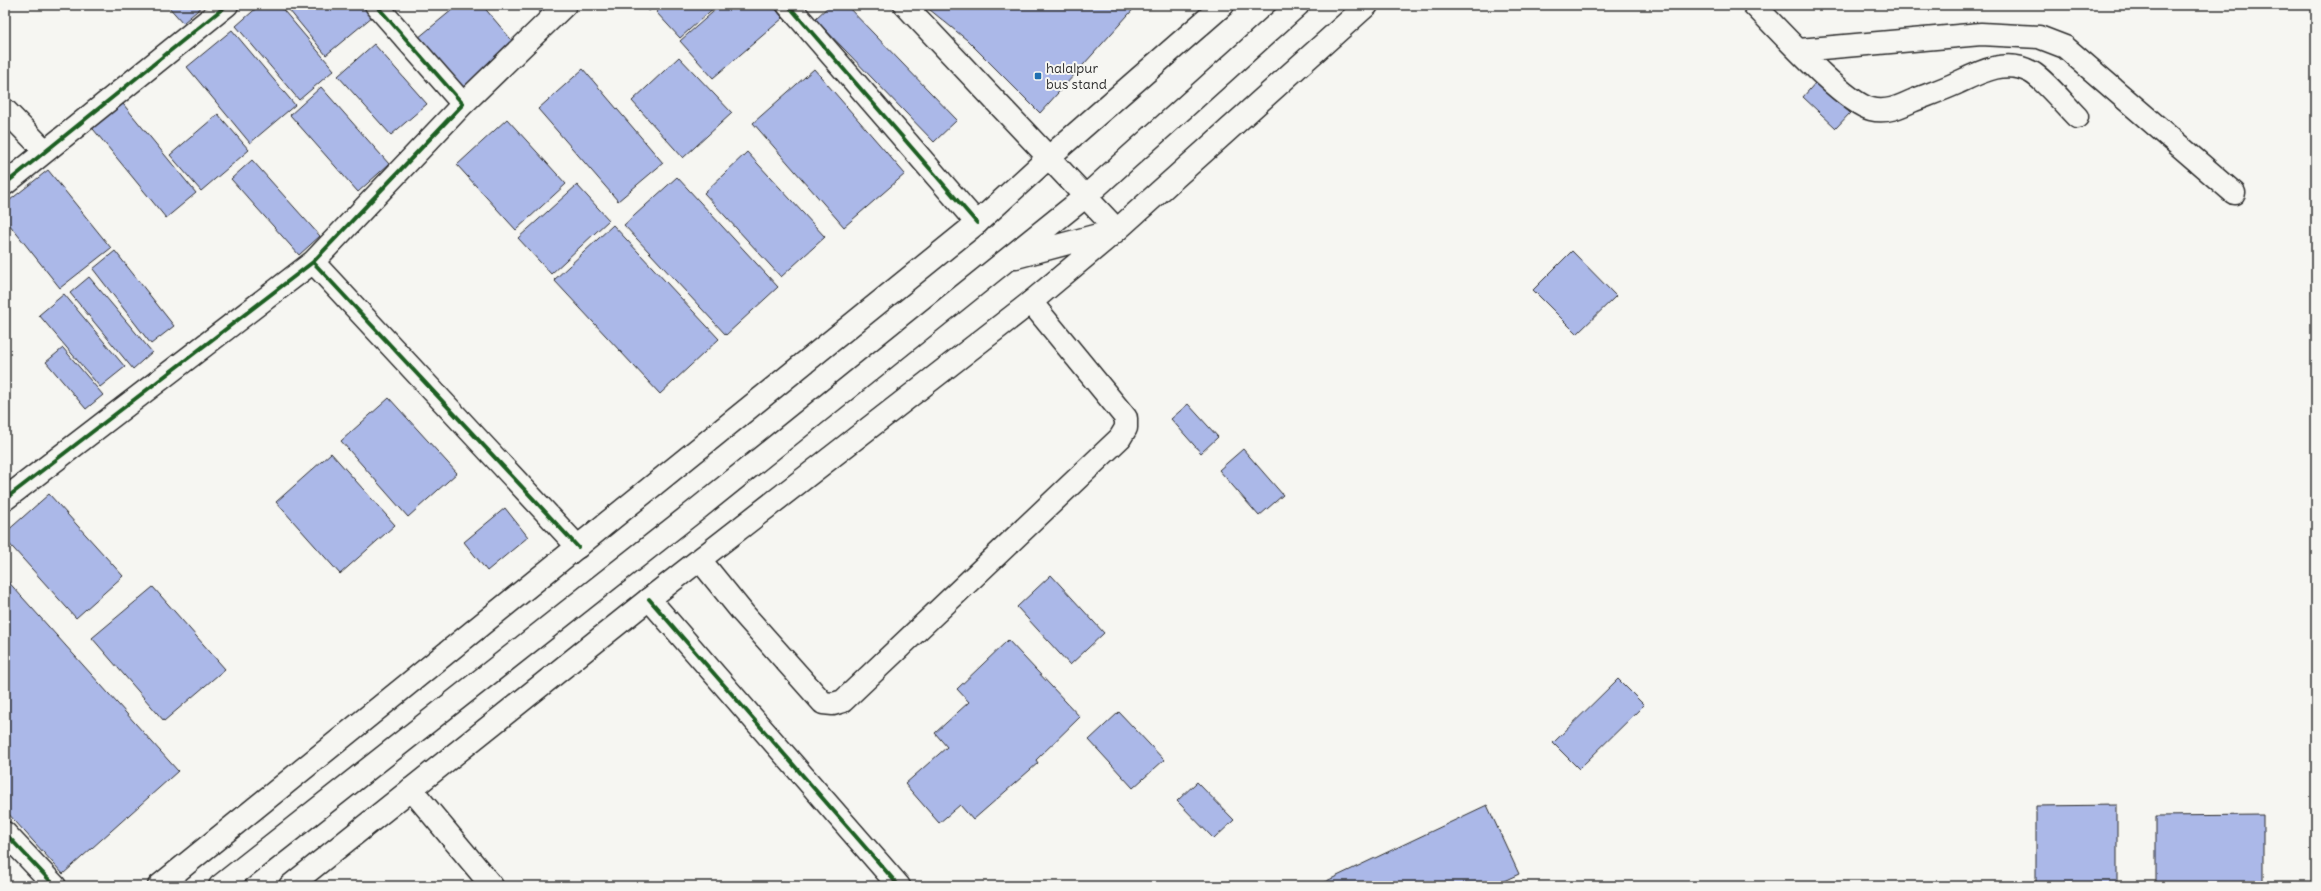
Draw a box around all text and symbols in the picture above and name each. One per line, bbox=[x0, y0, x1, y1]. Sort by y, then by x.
place label: halalpur bus stand bbox=[1046, 59, 1107, 93]
marker: halalpur bus stand bbox=[1033, 71, 1043, 81]

